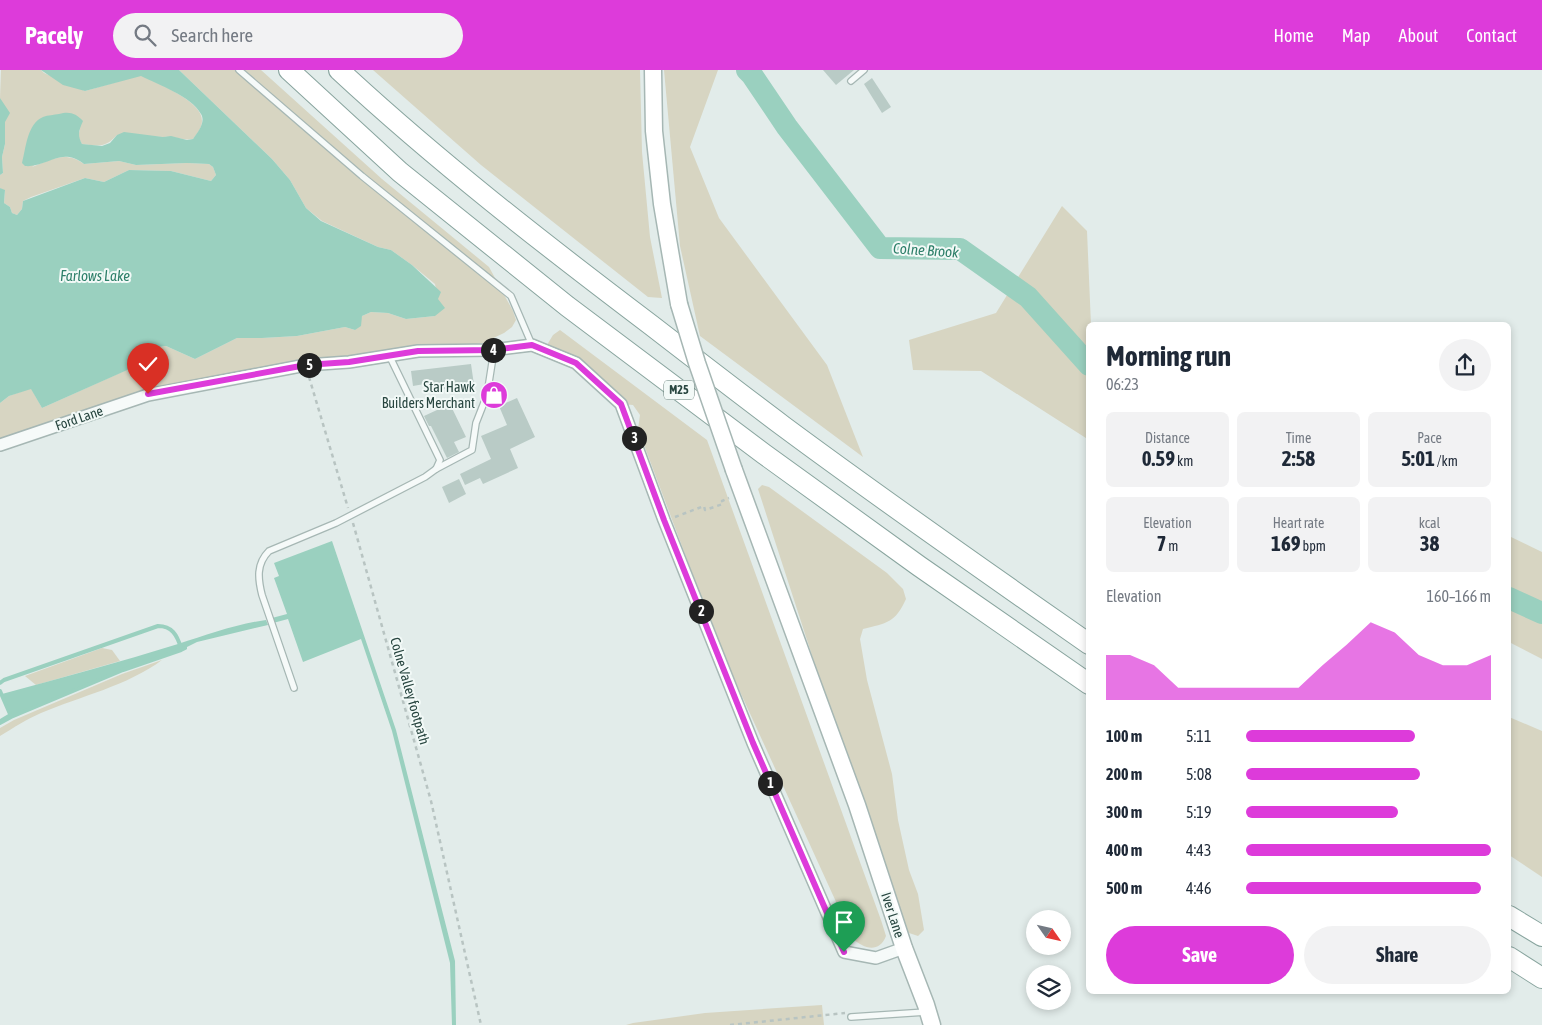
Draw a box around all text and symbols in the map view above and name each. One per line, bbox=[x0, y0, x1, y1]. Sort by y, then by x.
search box bbox=[113, 13, 463, 58]
icon: search bbox=[131, 21, 159, 49]
text: Pacely bbox=[25, 22, 83, 49]
text: Search here bbox=[171, 24, 253, 46]
text: Home bbox=[1274, 25, 1314, 46]
text: Map bbox=[1342, 25, 1371, 46]
text: About bbox=[1399, 25, 1438, 46]
text: Contact bbox=[1466, 25, 1517, 46]
water label: Colne Brook bbox=[893, 239, 960, 261]
water label: Farlows Lake bbox=[60, 267, 130, 284]
pin: 4 bbox=[480, 338, 506, 362]
button: share bbox=[1439, 339, 1491, 391]
text: Morning run bbox=[1106, 340, 1231, 372]
text: 4 bbox=[490, 342, 497, 358]
pin bbox=[127, 343, 169, 394]
icon: check bbox=[134, 350, 162, 378]
pin: 5 bbox=[296, 352, 322, 378]
text: 5 bbox=[306, 357, 313, 373]
text: 06:23 bbox=[1106, 375, 1139, 393]
place label: Star Hawk Builders Merchant bbox=[382, 379, 475, 411]
shop icon: Star Hawk Builders Merchant bbox=[479, 380, 509, 410]
road number: M25 bbox=[664, 380, 694, 400]
street label: Ford Lane bbox=[53, 402, 105, 434]
pin: 3 bbox=[622, 426, 646, 450]
text: 3 bbox=[631, 430, 638, 446]
text: Distance bbox=[1145, 430, 1190, 446]
text: Time bbox=[1286, 430, 1311, 446]
text: Pace bbox=[1417, 430, 1442, 446]
text: 0.59 bbox=[1142, 446, 1175, 470]
text: 2:58 bbox=[1282, 446, 1315, 470]
text: 5:01 bbox=[1401, 446, 1435, 470]
text: km bbox=[1175, 453, 1193, 469]
text: /km bbox=[1435, 453, 1458, 469]
text: Elevation bbox=[1143, 515, 1192, 531]
text: Heart rate bbox=[1273, 515, 1324, 531]
text: kcal bbox=[1419, 515, 1440, 531]
text: 7 bbox=[1157, 531, 1166, 555]
text: 169 bbox=[1271, 531, 1301, 555]
text: 38 bbox=[1420, 531, 1439, 555]
text: m bbox=[1166, 538, 1178, 554]
text: bpm bbox=[1301, 538, 1326, 554]
text: Elevation bbox=[1106, 587, 1161, 605]
text: 160–166 m bbox=[1427, 587, 1491, 605]
pin: 2 bbox=[688, 598, 714, 624]
text: 2 bbox=[698, 603, 705, 619]
street label: Colne Valley footpath bbox=[387, 636, 433, 746]
text: 100 m bbox=[1106, 727, 1142, 745]
text: 5:11 bbox=[1186, 727, 1211, 745]
text: 200 m bbox=[1106, 765, 1142, 783]
text: 5:08 bbox=[1186, 765, 1212, 783]
pin: 1 bbox=[758, 770, 782, 796]
text: 1 bbox=[767, 775, 774, 791]
text: 300 m bbox=[1106, 803, 1142, 821]
text: 5:19 bbox=[1186, 803, 1211, 821]
text: 400 m bbox=[1106, 841, 1142, 859]
text: 4:43 bbox=[1186, 841, 1211, 859]
text: 500 m bbox=[1106, 879, 1142, 897]
text: 4:46 bbox=[1186, 879, 1211, 897]
street label: Iver Lane bbox=[878, 890, 908, 940]
pin bbox=[823, 901, 865, 952]
icon: arrive bbox=[830, 908, 858, 936]
north arrow bbox=[1026, 910, 1071, 955]
map controls bbox=[1026, 910, 1071, 1010]
button: Save bbox=[1106, 926, 1294, 984]
button: Share bbox=[1304, 926, 1491, 984]
button: layers bbox=[1026, 965, 1071, 1010]

